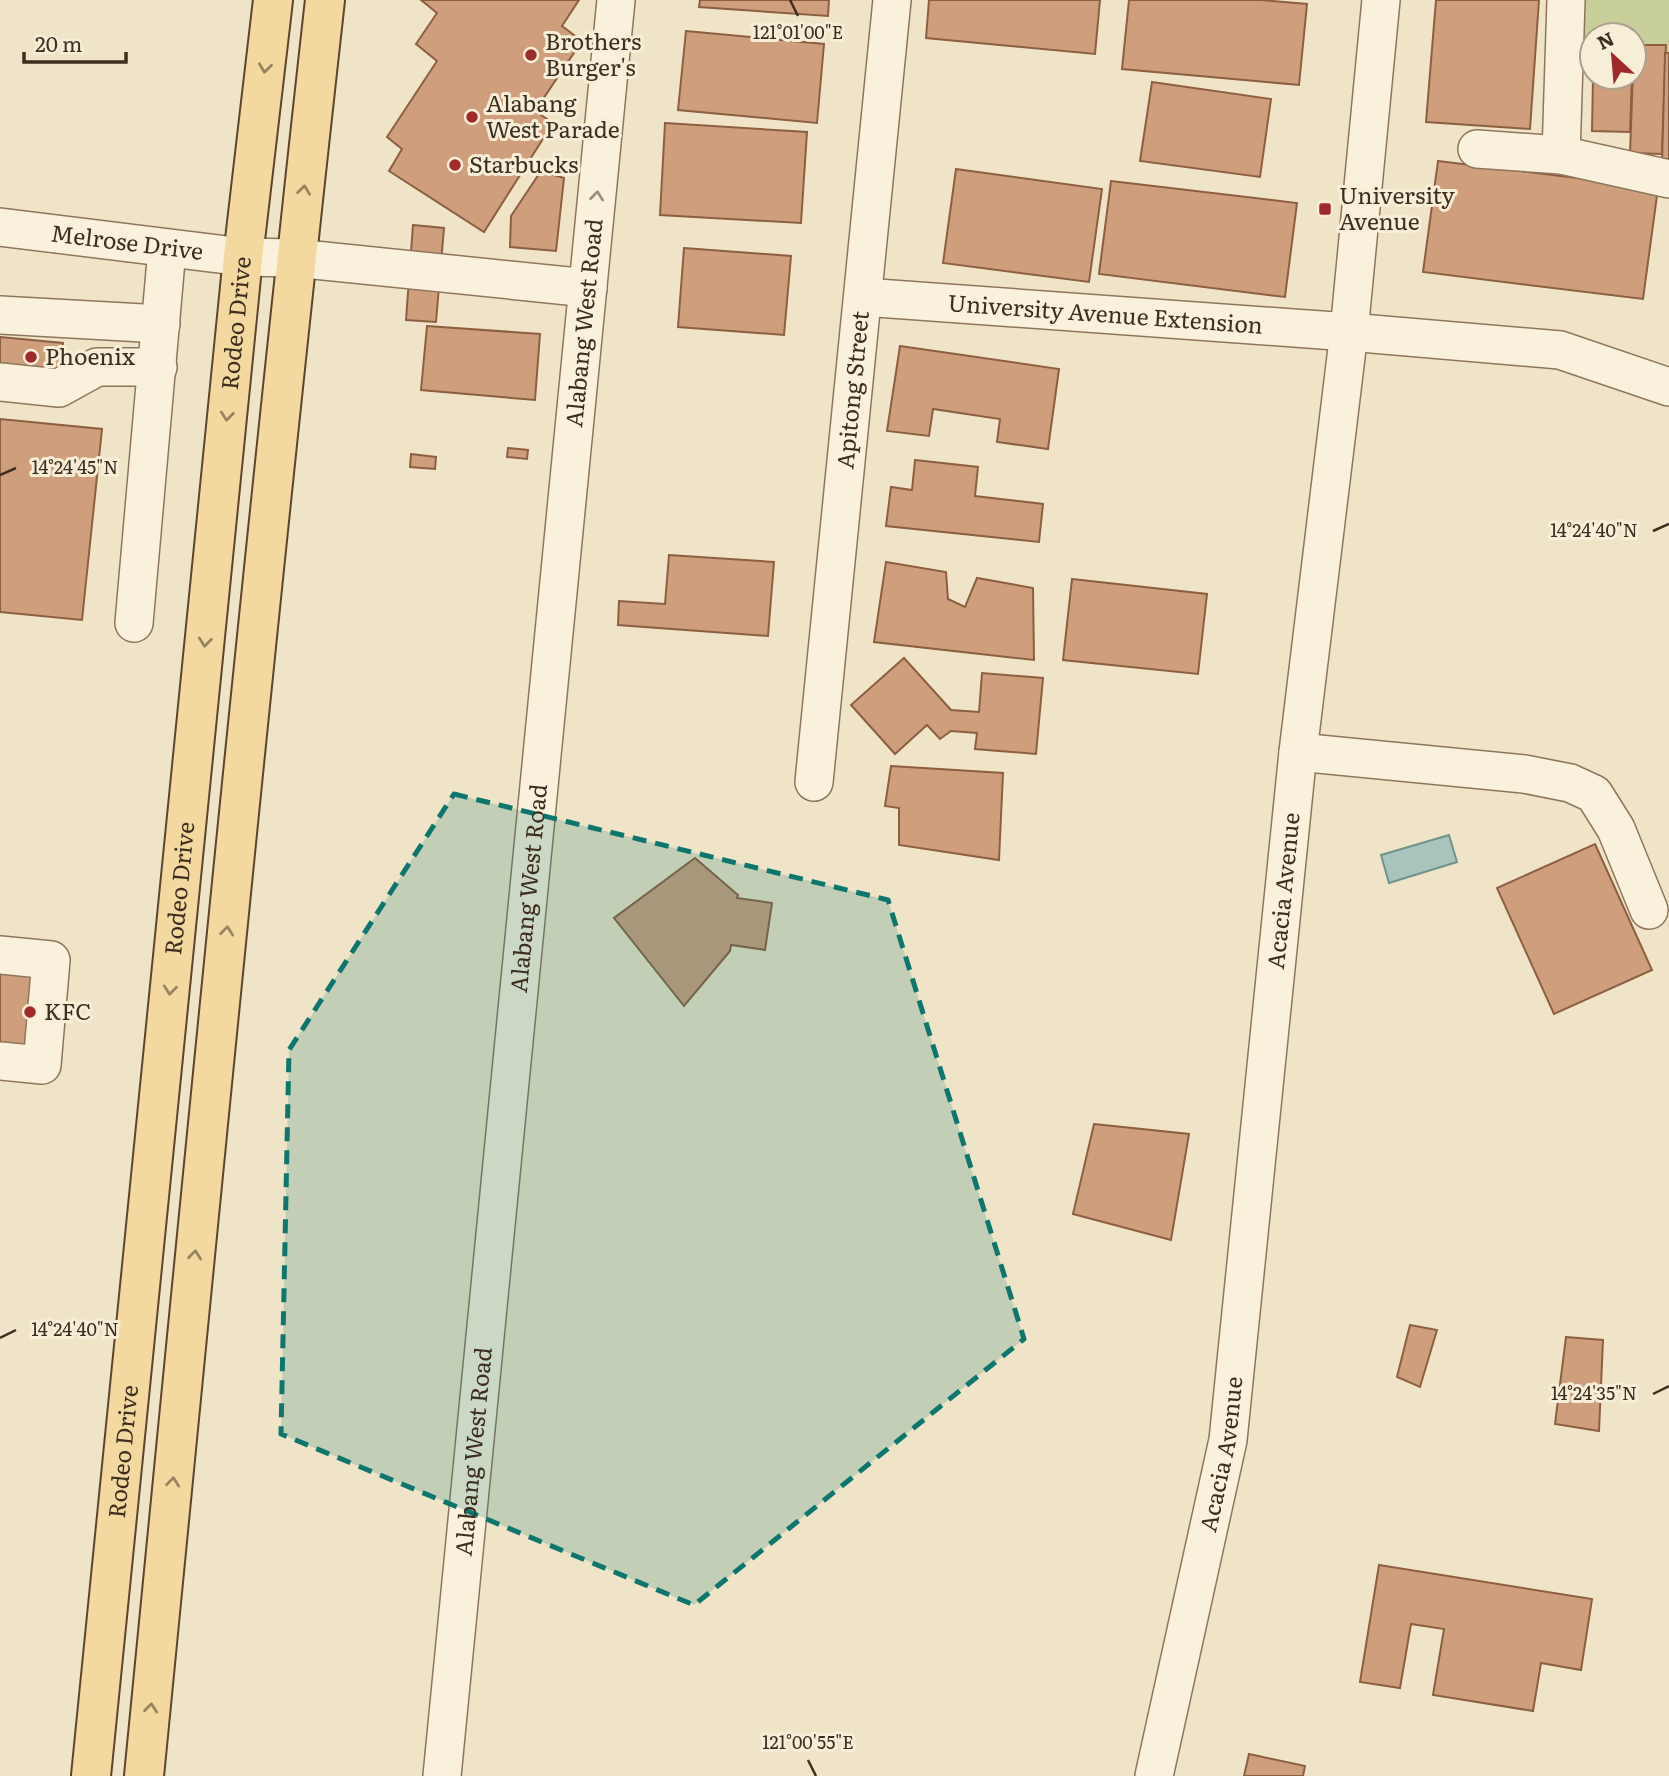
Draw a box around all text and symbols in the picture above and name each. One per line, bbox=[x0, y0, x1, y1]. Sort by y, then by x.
text: 121°01'00"E bbox=[753, 18, 843, 45]
scale bar bbox=[24, 21, 126, 65]
north arrow bbox=[1578, 21, 1648, 91]
place label: Brothers Burger's bbox=[545, 23, 641, 83]
text: N bbox=[1592, 24, 1618, 56]
text: 20 m bbox=[35, 27, 82, 58]
marker: Brothers Burger's bbox=[523, 47, 539, 63]
one-way arrow bbox=[258, 62, 273, 74]
place label: Alabang West Parade bbox=[486, 85, 620, 145]
marker: Alabang West Parade bbox=[464, 109, 480, 125]
place label: Starbucks bbox=[469, 146, 578, 180]
marker: Starbucks bbox=[447, 157, 463, 173]
place label: University Avenue bbox=[1339, 177, 1456, 237]
one-way arrow bbox=[296, 184, 311, 195]
one-way arrow bbox=[589, 190, 604, 201]
marker: University Avenue bbox=[1317, 201, 1333, 217]
street label: Melrose Drive bbox=[49, 214, 205, 267]
street label: Alabang West Road bbox=[555, 217, 610, 429]
street label: Rodeo Drive bbox=[211, 255, 258, 391]
street label: University Avenue Extension bbox=[947, 284, 1264, 341]
street label: Apitong Street bbox=[826, 308, 876, 470]
place label: Phoenix bbox=[45, 338, 135, 372]
marker: Phoenix bbox=[23, 349, 39, 365]
one-way arrow bbox=[220, 410, 235, 422]
text: 14°24'45"N bbox=[32, 453, 118, 480]
text: 14°24'40"N bbox=[1550, 516, 1638, 543]
one-way arrow bbox=[198, 637, 213, 648]
street label: Alabang West Road bbox=[500, 782, 554, 994]
street label: Acacia Avenue bbox=[1257, 811, 1307, 971]
street label: Rodeo Drive bbox=[154, 820, 201, 957]
one-way arrow bbox=[219, 925, 234, 936]
one-way arrow bbox=[163, 985, 178, 996]
place label: KFC bbox=[44, 993, 91, 1027]
marker: KFC bbox=[22, 1004, 38, 1020]
one-way arrow bbox=[187, 1249, 202, 1260]
text: 14°24'40"N bbox=[31, 1315, 119, 1342]
street label: Alabang West Road bbox=[445, 1345, 499, 1557]
street label: Acacia Avenue bbox=[1189, 1375, 1249, 1535]
text: 14°24'35"N bbox=[1551, 1379, 1637, 1406]
street label: Rodeo Drive bbox=[98, 1383, 145, 1520]
one-way arrow bbox=[165, 1476, 180, 1487]
one-way arrow bbox=[143, 1702, 158, 1713]
text: 121°00'55"E bbox=[762, 1728, 854, 1755]

